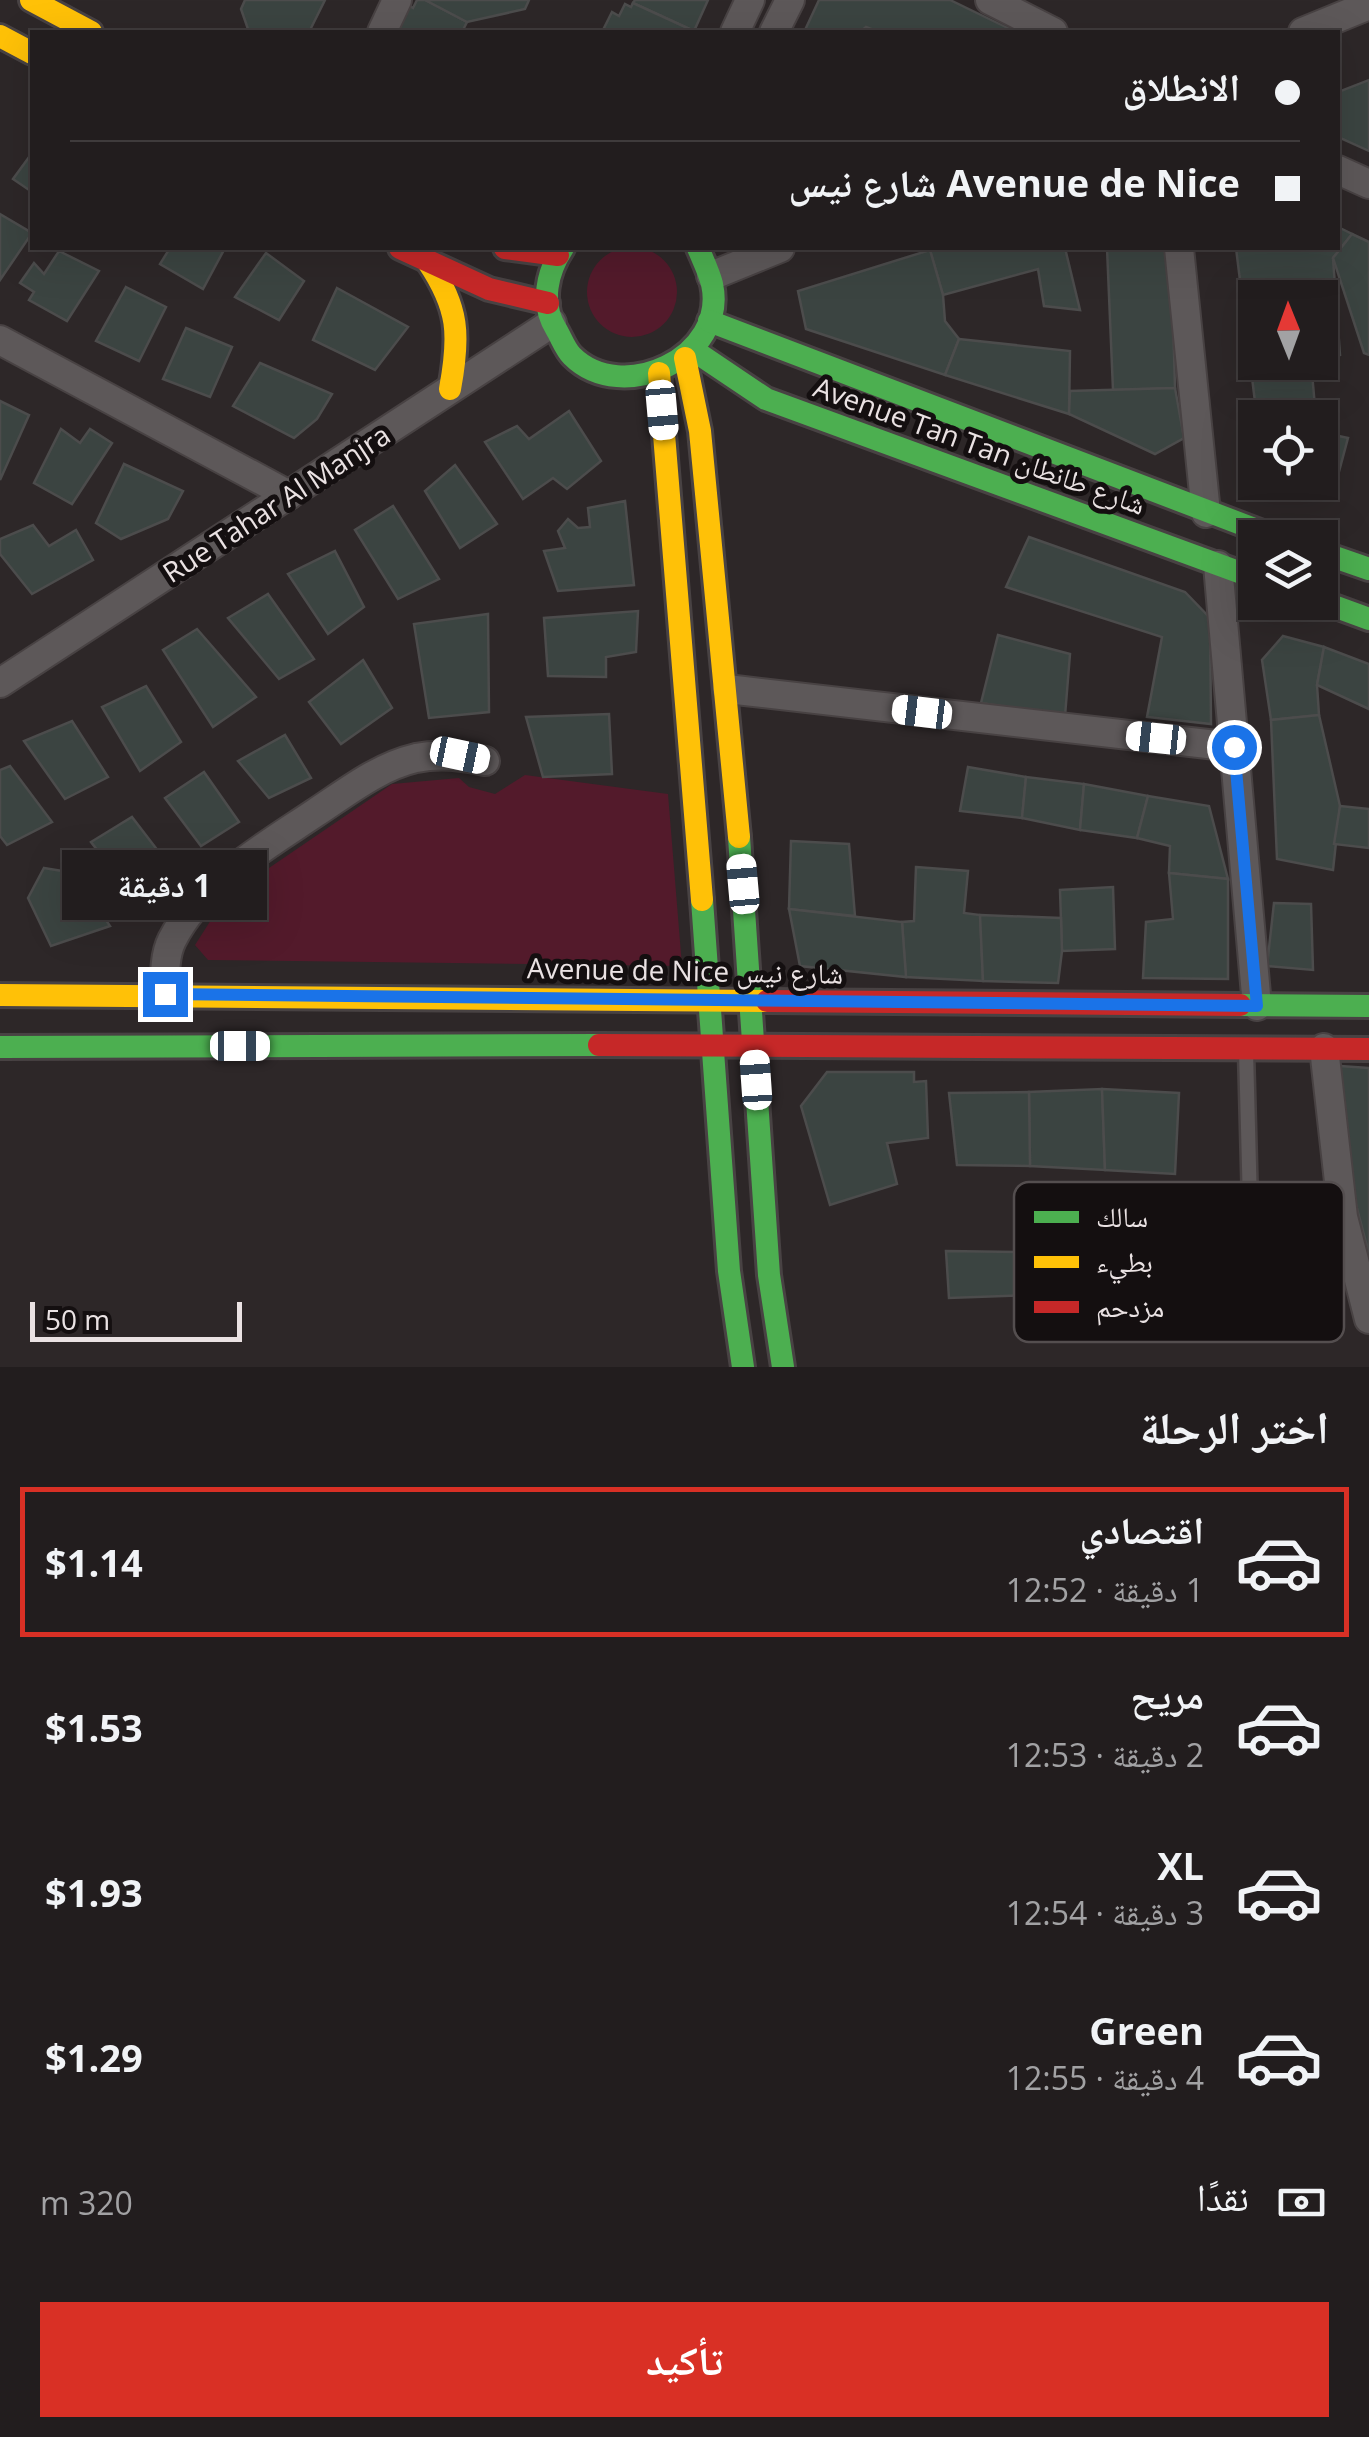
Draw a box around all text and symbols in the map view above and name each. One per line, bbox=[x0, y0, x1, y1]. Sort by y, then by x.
text: الانطلاق bbox=[1122, 60, 1240, 112]
text: Avenue de Nice شارع نيس bbox=[788, 156, 1240, 208]
north arrow bbox=[1238, 280, 1338, 380]
map controls bbox=[1238, 280, 1338, 620]
street label: Avenue Tan Tan شارع طانطان bbox=[809, 367, 1151, 523]
car bbox=[644, 379, 680, 441]
button: locate bbox=[1238, 400, 1338, 500]
street label: Rue Tahar Al Manjra bbox=[155, 415, 397, 591]
button: layers bbox=[1238, 520, 1338, 620]
car bbox=[890, 693, 954, 731]
car bbox=[1125, 720, 1187, 756]
route start bbox=[1212, 725, 1257, 770]
car bbox=[428, 734, 492, 776]
callout: 1 دقيقة bbox=[62, 849, 268, 919]
car bbox=[725, 853, 761, 915]
text: 1 دقيقة bbox=[118, 863, 211, 906]
street label: Avenue de Nice شارع نيس bbox=[527, 948, 843, 992]
route end bbox=[143, 972, 188, 1017]
car bbox=[210, 1031, 270, 1061]
car bbox=[739, 1049, 773, 1111]
legend bbox=[1014, 1182, 1344, 1342]
text: سالك bbox=[1096, 1197, 1148, 1235]
text: بطيء bbox=[1096, 1242, 1153, 1285]
text: مزدحم bbox=[1096, 1287, 1164, 1326]
scale bar bbox=[30, 1297, 242, 1342]
text: 50 m bbox=[45, 1300, 110, 1338]
text: اختر الرحلة bbox=[1140, 1396, 1329, 1457]
text: اقتصادي bbox=[1080, 1503, 1204, 1555]
icon: car bbox=[1234, 1517, 1324, 1607]
text: $1.14 bbox=[45, 1536, 143, 1588]
text: 1 دقيقة · 12:52 bbox=[1006, 1568, 1204, 1611]
text: مريح bbox=[1130, 1668, 1204, 1720]
icon: car bbox=[1234, 1682, 1324, 1772]
text: $1.53 bbox=[45, 1701, 143, 1753]
text: 2 دقيقة · 12:53 bbox=[1006, 1733, 1204, 1776]
text: XL bbox=[1157, 1839, 1204, 1891]
icon: car bbox=[1234, 1847, 1324, 1937]
text: $1.93 bbox=[45, 1866, 143, 1918]
text: 3 دقيقة · 12:54 bbox=[1006, 1891, 1204, 1934]
text: Green bbox=[1089, 2004, 1204, 2056]
icon: car bbox=[1234, 2012, 1324, 2102]
text: $1.29 bbox=[45, 2031, 143, 2083]
text: 4 دقيقة · 12:55 bbox=[1006, 2056, 1204, 2099]
text: نقدًا bbox=[1197, 2170, 1249, 2222]
icon: cash bbox=[1274, 2175, 1329, 2230]
text: 320 m bbox=[40, 2181, 133, 2224]
button: تأكيد bbox=[40, 2302, 1329, 2417]

